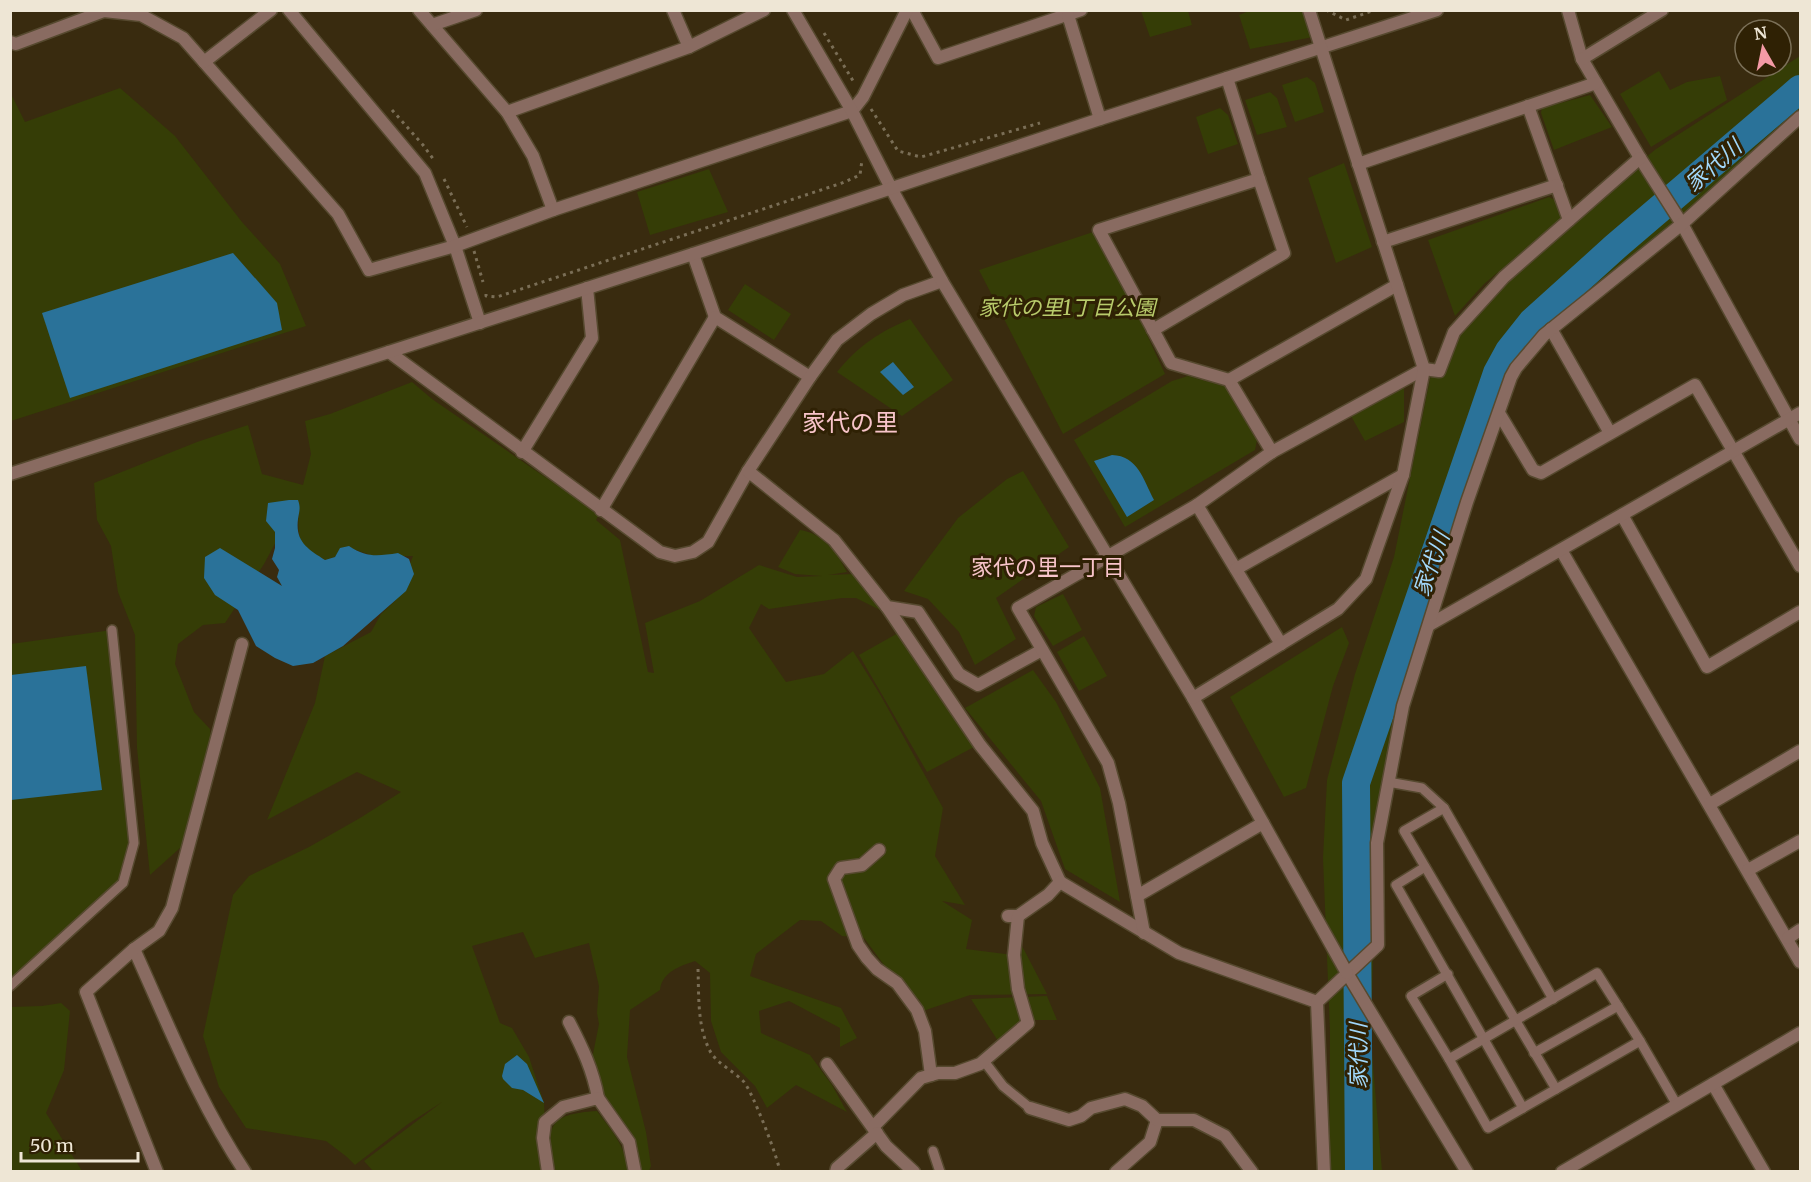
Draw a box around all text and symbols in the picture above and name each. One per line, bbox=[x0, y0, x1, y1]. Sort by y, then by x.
north arrow bbox=[1733, 18, 1793, 78]
text: N bbox=[1753, 22, 1769, 44]
water label: 家代川 bbox=[1679, 131, 1749, 197]
park label: 家代の里1丁目公園 bbox=[978, 294, 1159, 321]
district label: 家代の里 bbox=[802, 407, 898, 438]
water label: 家代川 bbox=[1407, 526, 1456, 600]
district label: 家代の里一丁目 bbox=[971, 553, 1125, 581]
water label: 家代川 bbox=[1344, 1021, 1372, 1089]
scale bar bbox=[21, 1125, 138, 1163]
text: 50 m bbox=[30, 1134, 74, 1157]

